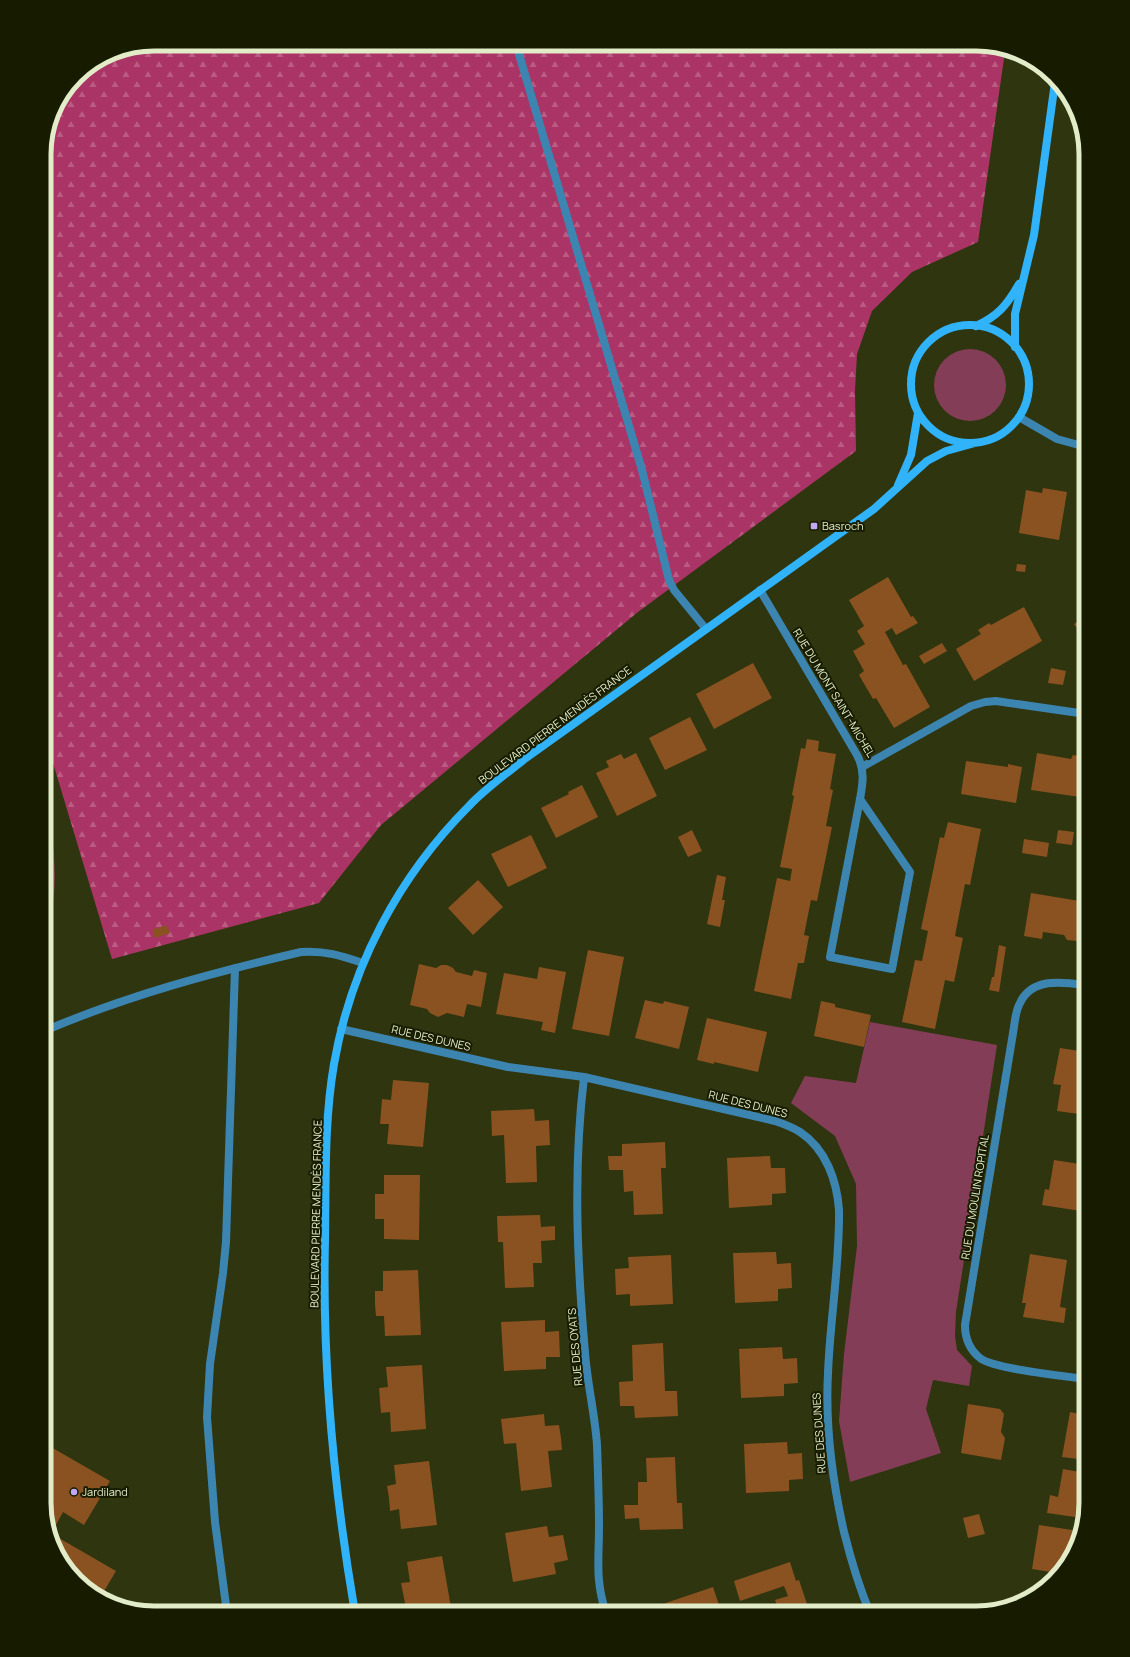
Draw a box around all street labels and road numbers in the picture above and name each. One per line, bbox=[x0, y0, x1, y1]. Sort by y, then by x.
street label: RUE DU MONT SAINT-MICHEL bbox=[790, 626, 879, 760]
street label: BOULEVARD PIERRE MENDÈS FRANCE bbox=[475, 662, 634, 787]
street label: RUE DES DUNES bbox=[390, 1021, 472, 1054]
street label: RUE DES DUNES bbox=[707, 1086, 789, 1121]
street label: BOULEVARD PIERRE MENDÈS FRANCE bbox=[306, 1120, 325, 1308]
street label: RUE DU MOULIN ROPITAL bbox=[957, 1133, 992, 1260]
street label: RUE DES OYATS bbox=[564, 1307, 585, 1387]
street label: RUE DES DUNES bbox=[808, 1392, 829, 1474]

